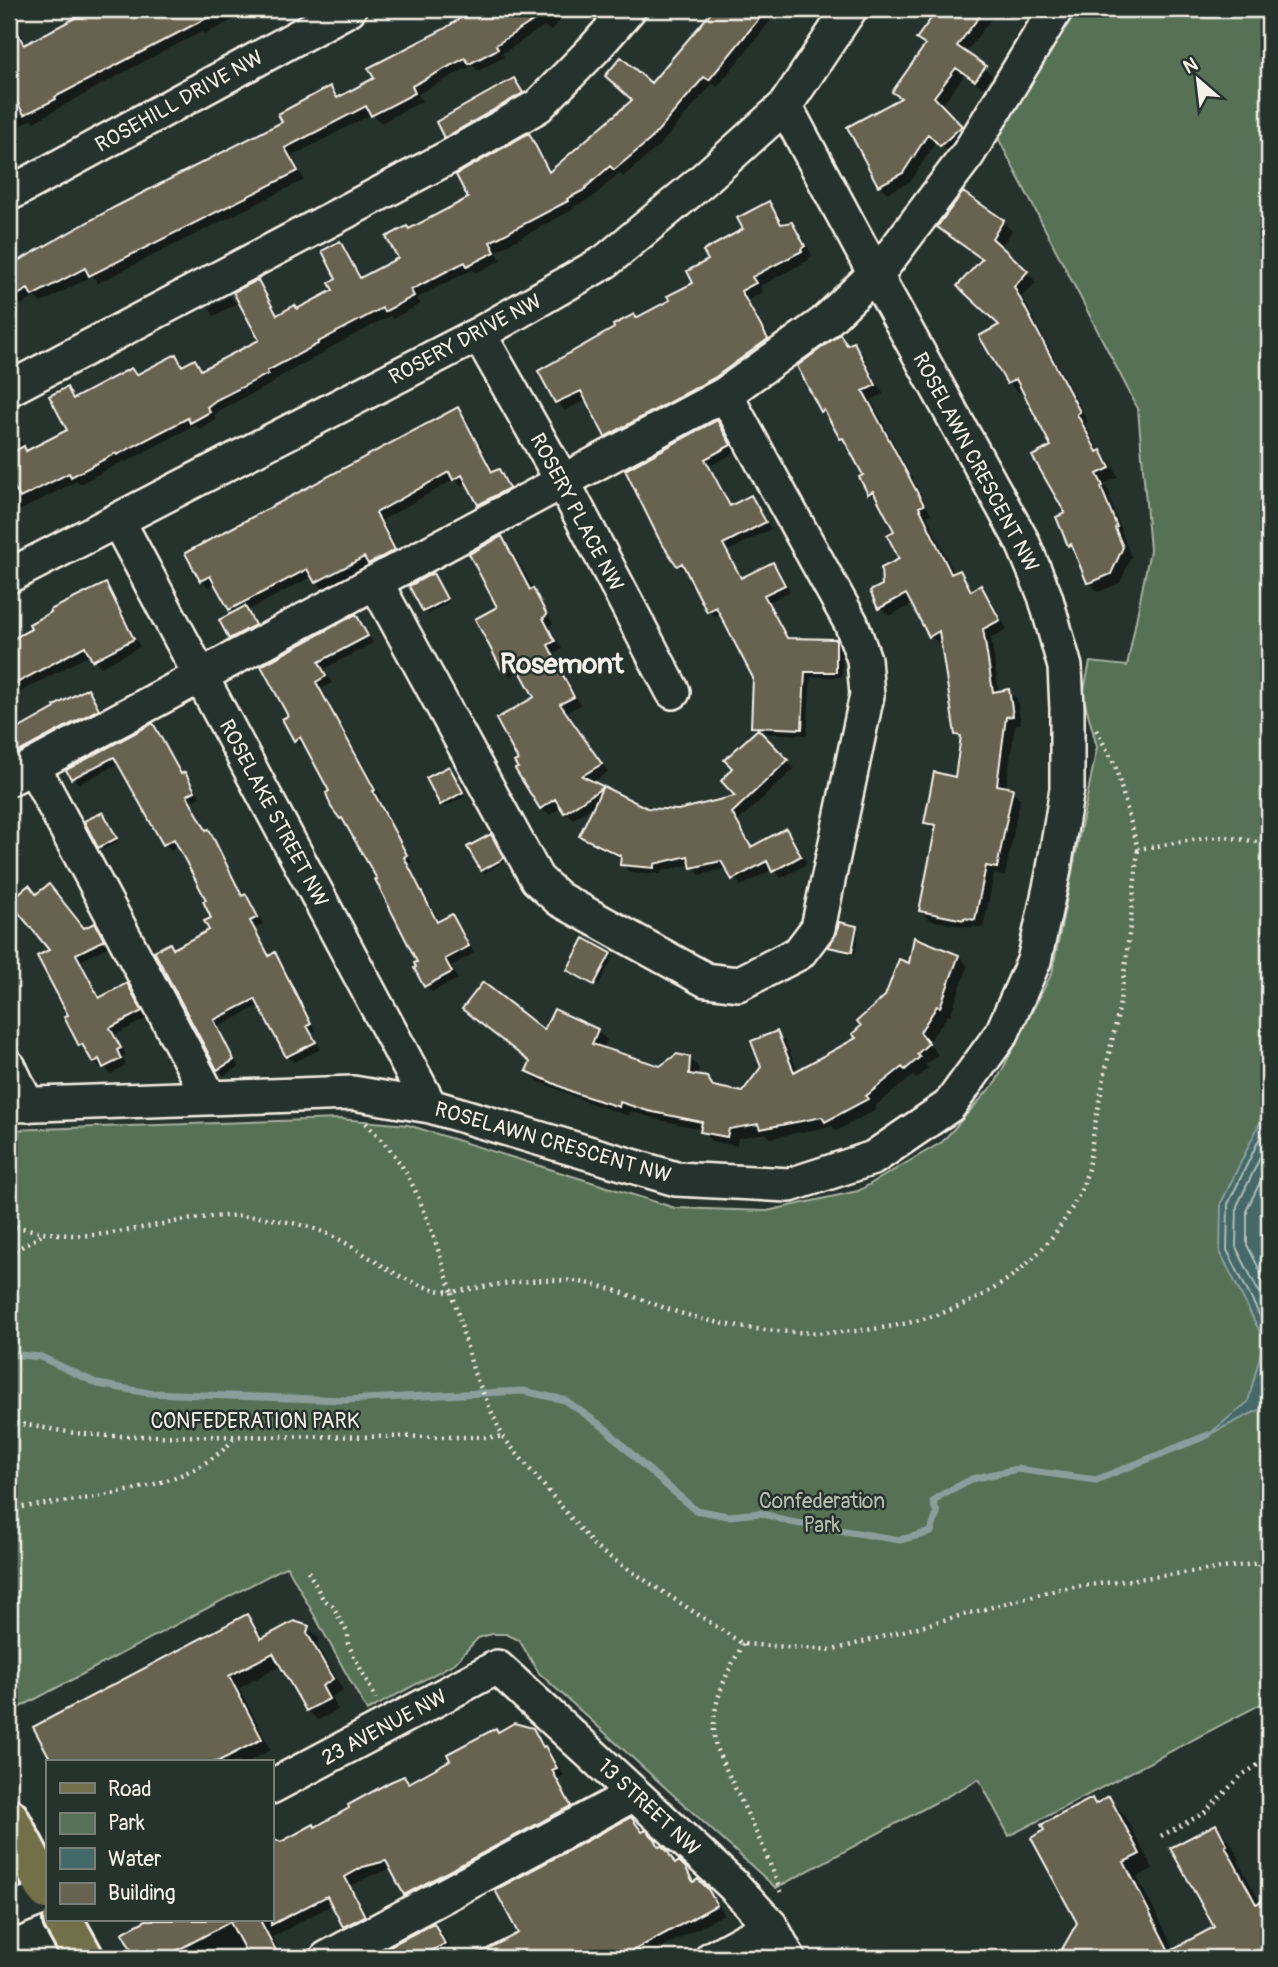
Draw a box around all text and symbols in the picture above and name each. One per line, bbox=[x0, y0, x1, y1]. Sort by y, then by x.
street label: ROSEHILL DRIVE NW bbox=[91, 44, 268, 159]
north arrow bbox=[1162, 46, 1232, 116]
text: N bbox=[1179, 52, 1202, 79]
street label: ROSERY DRIVE NW bbox=[384, 288, 546, 391]
street label: ROSELAWN CRESCENT NW bbox=[906, 348, 1045, 577]
street label: ROSERY PLACE NW bbox=[524, 429, 630, 596]
district label: Rosemont bbox=[500, 647, 625, 682]
street label: ROSELAKE STREET NW bbox=[213, 715, 334, 912]
street label: ROSELAWN CRESCENT NW bbox=[432, 1096, 674, 1189]
street label: CONFEDERATION PARK bbox=[151, 1408, 360, 1435]
park label: Confederation Park bbox=[759, 1488, 885, 1539]
street label: 23 AVENUE NW bbox=[317, 1683, 451, 1772]
street label: 13 STREET NW bbox=[592, 1753, 706, 1862]
legend bbox=[46, 1760, 273, 1922]
text: Road bbox=[108, 1776, 152, 1803]
text: Park bbox=[108, 1810, 145, 1837]
text: Water bbox=[108, 1846, 162, 1873]
text: Building bbox=[108, 1880, 175, 1907]

